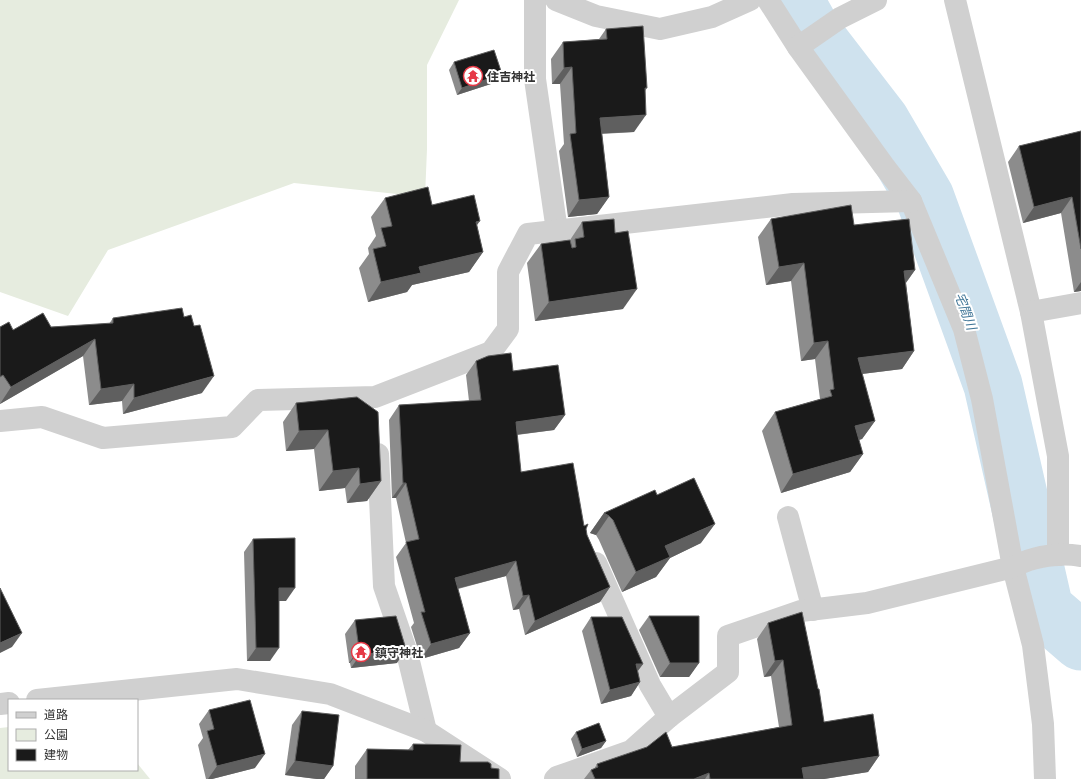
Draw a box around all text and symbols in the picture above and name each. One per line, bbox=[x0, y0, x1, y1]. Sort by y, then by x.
temple icon: 住吉神社 bbox=[462, 65, 484, 87]
place label: 住吉神社 bbox=[487, 69, 535, 84]
water label: 宅間川 bbox=[952, 290, 981, 334]
temple icon: 鎮守神社 bbox=[350, 641, 372, 663]
place label: 鎮守神社 bbox=[374, 645, 423, 660]
legend bbox=[8, 699, 138, 771]
text: 道路 bbox=[44, 707, 68, 722]
text: 公園 bbox=[44, 727, 68, 742]
text: 建物 bbox=[44, 747, 68, 762]

